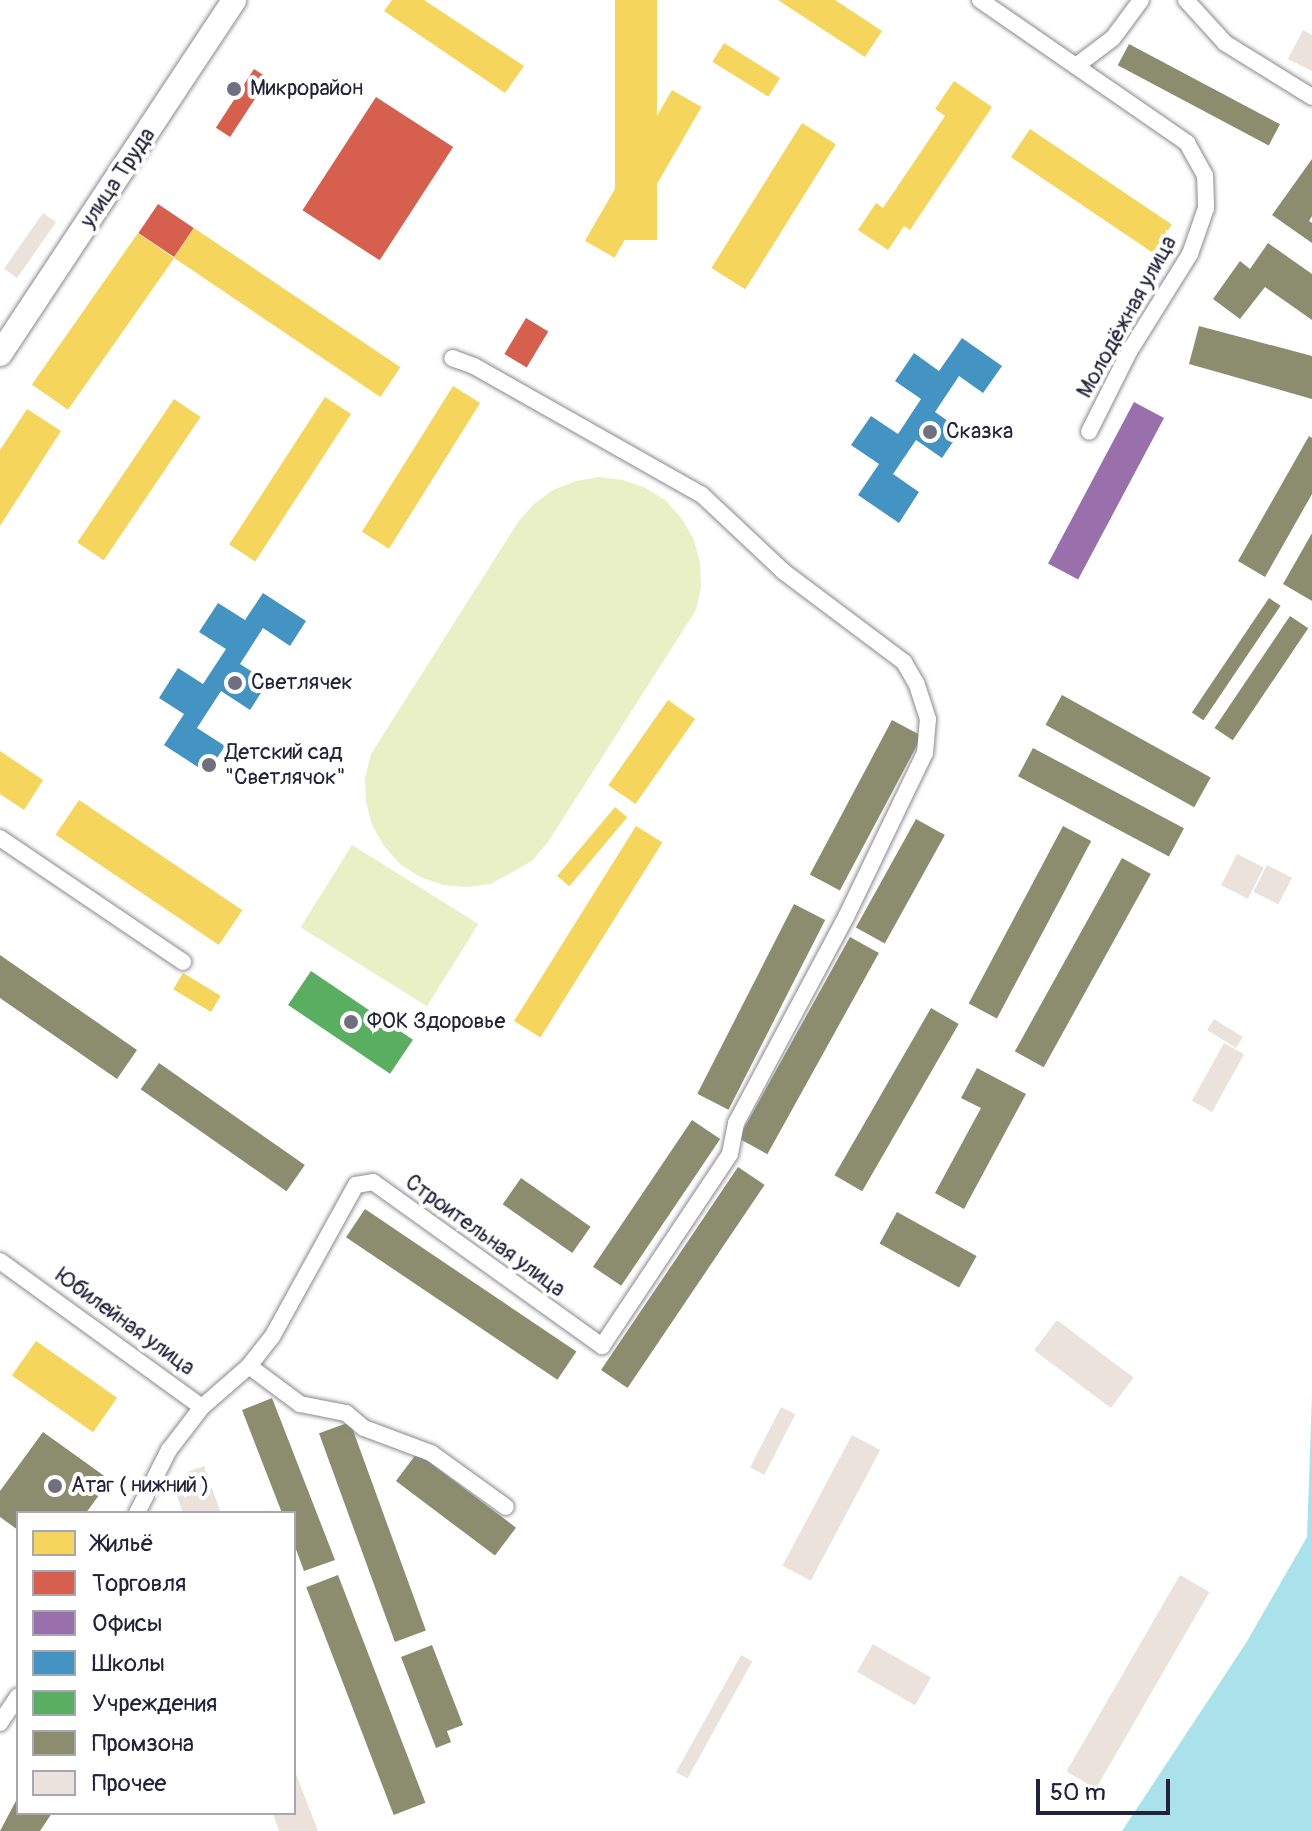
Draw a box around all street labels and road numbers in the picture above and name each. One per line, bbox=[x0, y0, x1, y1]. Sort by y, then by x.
street label: улица Труда bbox=[75, 123, 161, 233]
street label: Молодёжная улица bbox=[1072, 231, 1182, 403]
street label: Строительная улица bbox=[400, 1169, 570, 1303]
street label: Юбилейная улица bbox=[50, 1263, 200, 1381]

